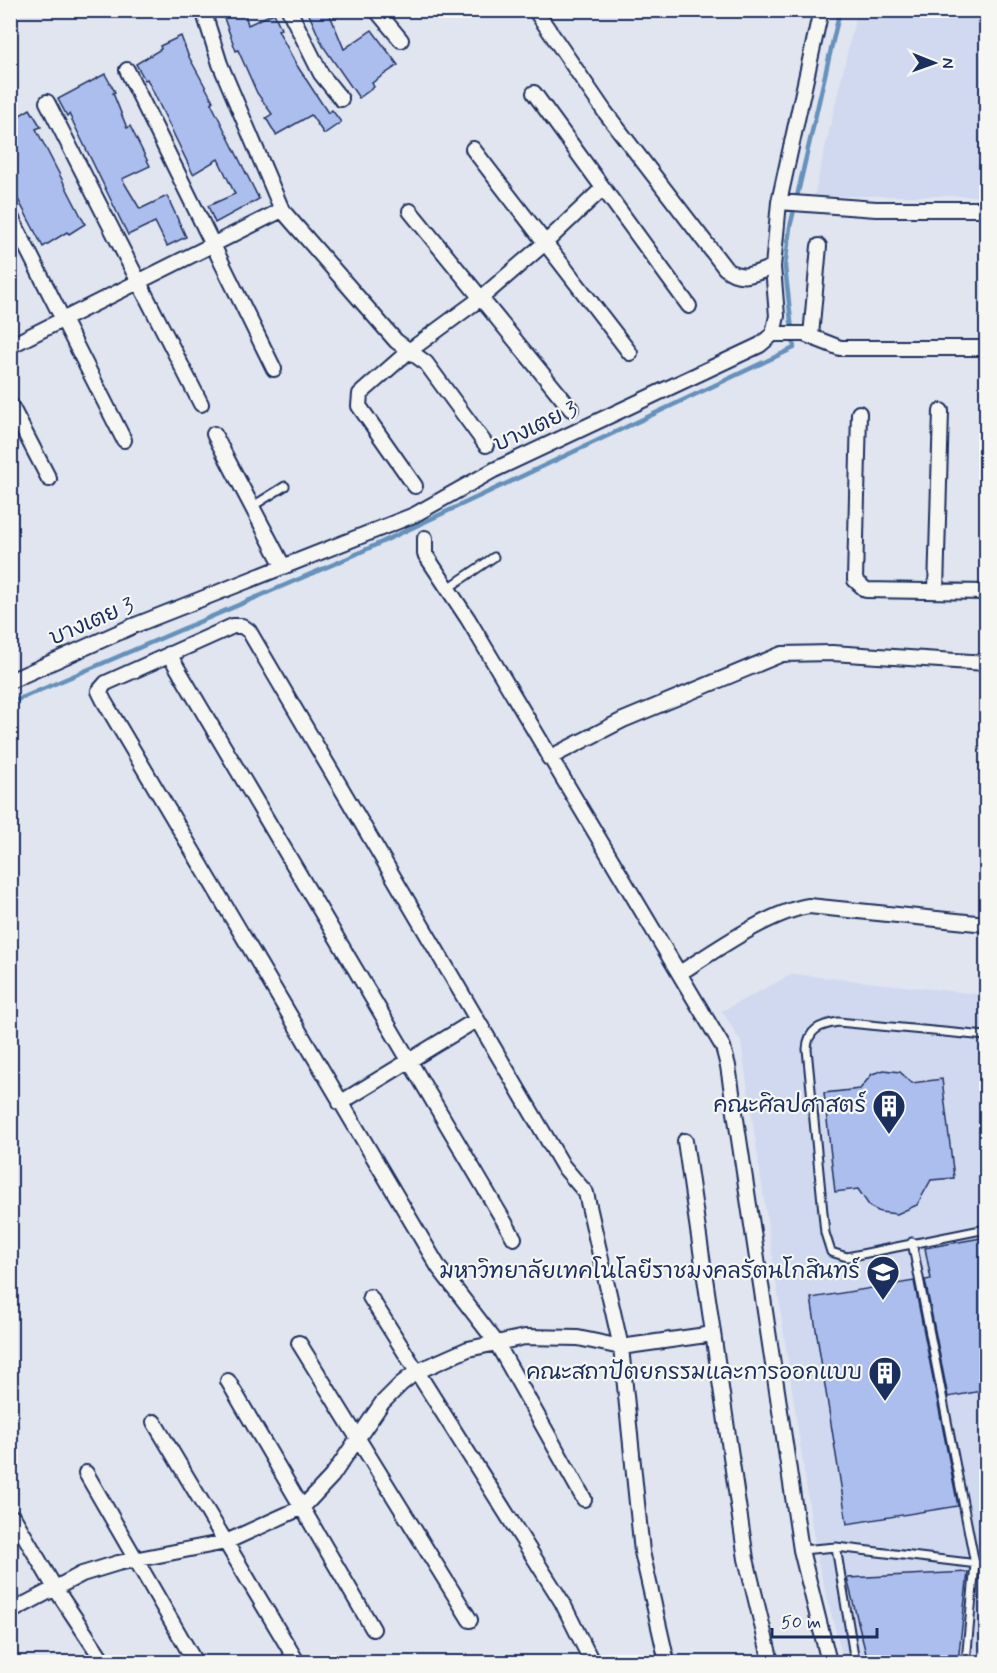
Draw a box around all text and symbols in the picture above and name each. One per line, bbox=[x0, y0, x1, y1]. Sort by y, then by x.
north arrow bbox=[904, 33, 964, 93]
text: N bbox=[937, 58, 958, 69]
street label: บางเตย 3 bbox=[490, 395, 582, 459]
street label: บางเตย 3 bbox=[45, 592, 139, 652]
building icon: คณะศิลปศาสตร์ bbox=[871, 1088, 907, 1135]
place label: คณะศิลปศาสตร์ bbox=[714, 1090, 866, 1120]
school or university icon: มหาวิทยาลัยเทคโนโลยีราชมงคลรัตนโกสินทร์ bbox=[865, 1254, 901, 1301]
place label: มหาวิทยาลัยเทคโนโลยีราชมงคลรัตนโกสินทร์ bbox=[439, 1256, 860, 1286]
building icon: คณะสถาปัตยกรรมและการออกแบบ bbox=[867, 1355, 903, 1402]
place label: คณะสถาปัตยกรรมและการออกแบบ bbox=[526, 1359, 862, 1387]
scale bar bbox=[772, 1601, 877, 1639]
text: 50 m bbox=[781, 1611, 821, 1635]

